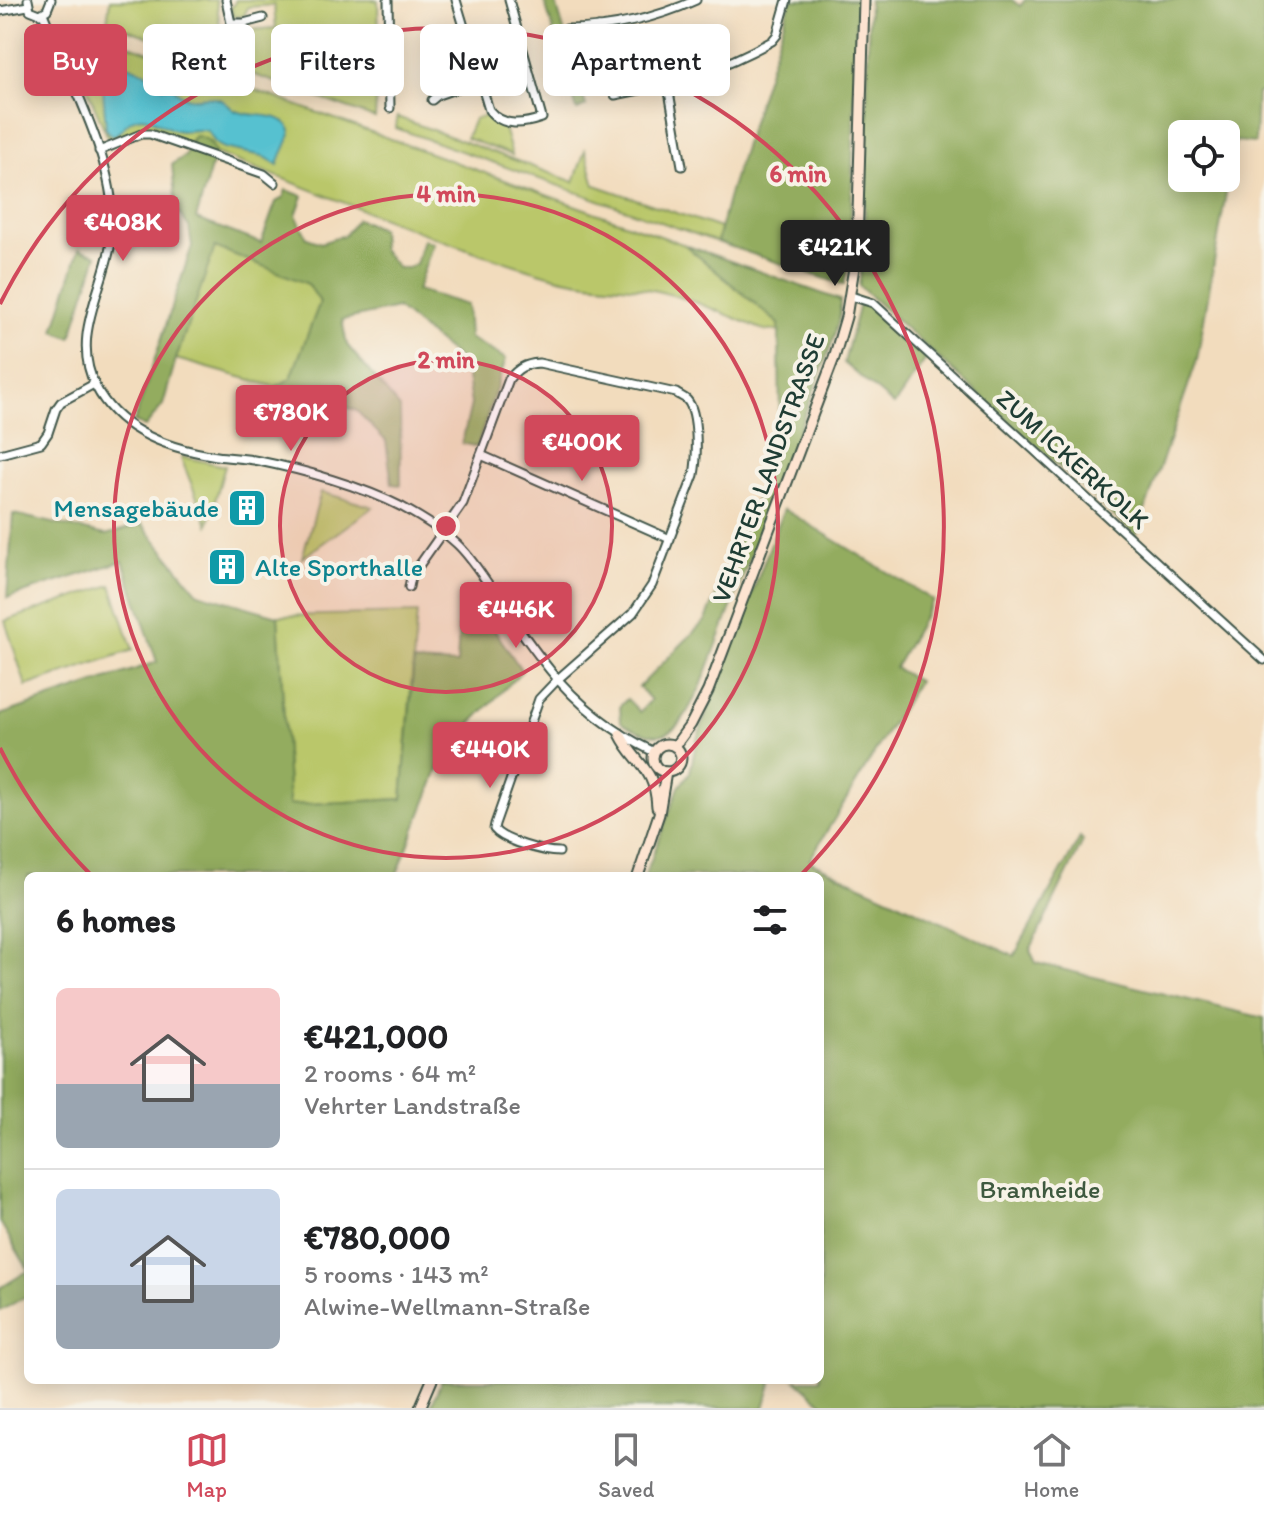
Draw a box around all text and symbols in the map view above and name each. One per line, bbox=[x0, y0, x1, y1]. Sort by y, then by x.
chip: Buy bbox=[24, 24, 127, 96]
chip: Rent bbox=[143, 24, 255, 96]
chip: Filters bbox=[271, 24, 404, 96]
chip: New bbox=[420, 24, 527, 96]
chip: Apartment bbox=[543, 24, 730, 96]
map controls bbox=[1168, 120, 1240, 192]
button: locate bbox=[1168, 120, 1240, 192]
text: 6 min bbox=[769, 159, 827, 188]
text: 4 min bbox=[417, 179, 476, 208]
pin: €408K bbox=[67, 195, 179, 263]
text: €408K bbox=[84, 205, 162, 237]
pin: €421K bbox=[779, 220, 891, 288]
text: €421K bbox=[799, 230, 871, 262]
street label: VEHRTER LANDSTRASSE bbox=[704, 329, 832, 607]
text: 2 min bbox=[417, 345, 475, 374]
street label: ZUM ICKERKOLK bbox=[990, 382, 1156, 536]
pin: €780K bbox=[235, 385, 347, 453]
text: €780K bbox=[254, 395, 328, 427]
pin: €400K bbox=[526, 415, 638, 483]
text: €400K bbox=[542, 425, 622, 457]
building icon: Mensagebäude bbox=[226, 487, 268, 529]
place label: Mensagebäude bbox=[54, 492, 219, 524]
centre of rings bbox=[432, 512, 460, 540]
building icon: Alte Sporthalle bbox=[206, 546, 248, 588]
place label: Alte Sporthalle bbox=[255, 551, 423, 583]
pin: €446K bbox=[460, 582, 572, 650]
text: €446K bbox=[478, 592, 554, 624]
pin: €440K bbox=[434, 722, 546, 790]
text: €440K bbox=[451, 732, 529, 764]
icon: filters bbox=[748, 898, 792, 942]
text: 6 homes bbox=[56, 900, 176, 941]
text: €421,000 bbox=[304, 1016, 448, 1057]
icon: home bbox=[120, 1020, 216, 1116]
text: 2 rooms · 64 m² bbox=[304, 1057, 476, 1089]
text: Vehrter Landstraße bbox=[304, 1089, 521, 1121]
park label: Bramheide bbox=[979, 1173, 1101, 1205]
text: €780,000 bbox=[304, 1217, 451, 1258]
icon: home bbox=[120, 1221, 216, 1317]
text: 5 rooms · 143 m² bbox=[304, 1258, 489, 1290]
text: Alwine-Wellmann-Straße bbox=[304, 1290, 590, 1322]
tab: Map bbox=[185, 1428, 229, 1503]
tab: Saved bbox=[598, 1428, 654, 1503]
tab: Home bbox=[1024, 1428, 1079, 1503]

